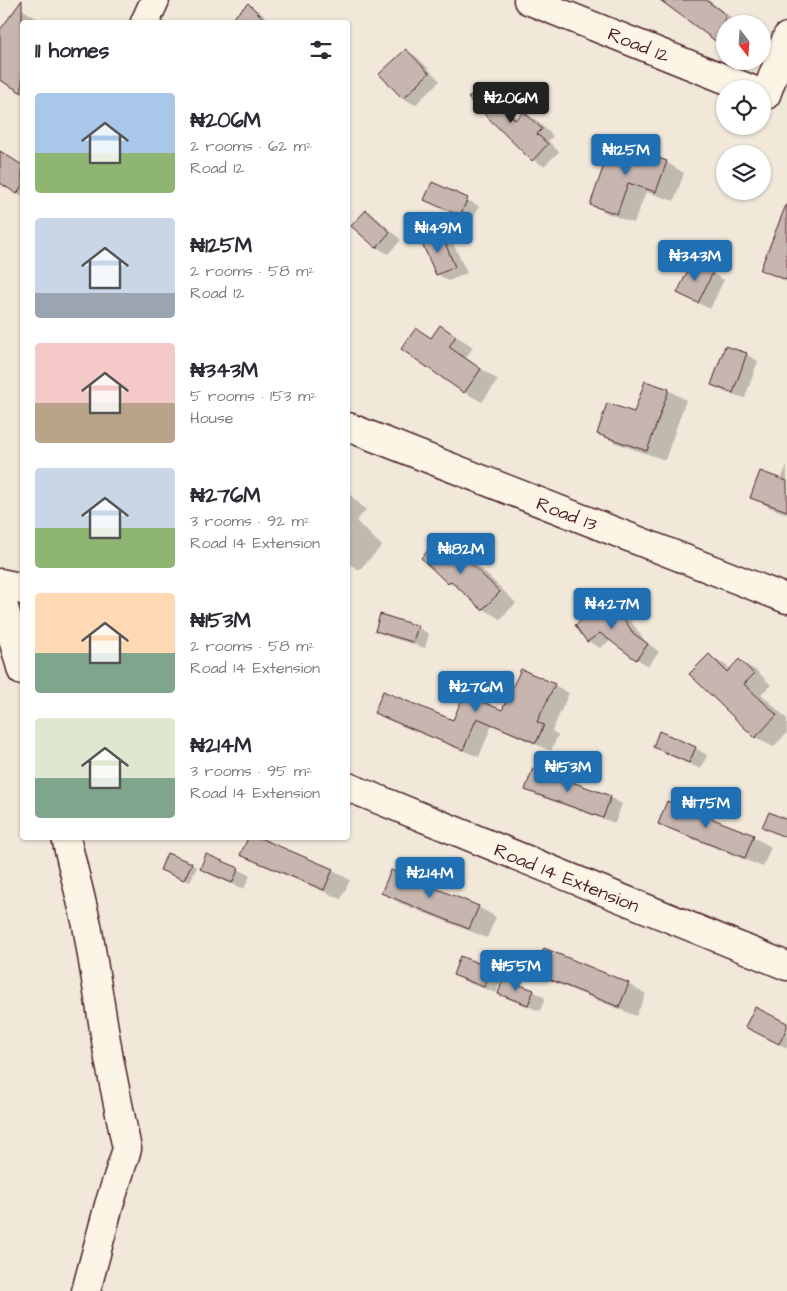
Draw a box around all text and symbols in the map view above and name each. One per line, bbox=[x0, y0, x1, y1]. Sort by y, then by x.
north arrow bbox=[716, 15, 771, 70]
map controls bbox=[716, 15, 771, 200]
street label: Road 12 bbox=[603, 21, 674, 70]
text: 11 homes bbox=[35, 36, 109, 65]
icon: filters bbox=[307, 36, 335, 64]
button: locate bbox=[716, 80, 771, 135]
pin: ₦206M bbox=[476, 82, 546, 124]
text: ₦206M bbox=[484, 87, 538, 109]
text: ₦206M bbox=[190, 106, 261, 135]
icon: home bbox=[75, 113, 135, 173]
pin: ₦125M bbox=[591, 134, 661, 176]
text: 2 rooms · 62 m² bbox=[190, 135, 312, 157]
text: ₦125M bbox=[602, 139, 650, 161]
button: layers bbox=[716, 145, 771, 200]
text: Road 12 bbox=[190, 157, 244, 179]
pin: ₦149M bbox=[403, 212, 473, 254]
text: ₦149M bbox=[415, 217, 461, 239]
text: ₦125M bbox=[190, 231, 252, 260]
icon: home bbox=[75, 238, 135, 298]
pin: ₦343M bbox=[660, 240, 730, 282]
text: ₦343M bbox=[669, 245, 721, 267]
text: 2 rooms · 58 m² bbox=[190, 260, 315, 282]
text: Road 12 bbox=[190, 282, 244, 304]
text: ₦343M bbox=[190, 356, 258, 385]
icon: home bbox=[75, 363, 135, 423]
text: 5 rooms · 153 m² bbox=[190, 385, 316, 407]
text: House bbox=[190, 407, 234, 429]
text: ₦276M bbox=[190, 481, 261, 510]
icon: home bbox=[75, 488, 135, 548]
street label: Road 13 bbox=[532, 490, 601, 538]
text: 3 rooms · 92 m² bbox=[190, 510, 310, 532]
text: Road 14 Extension bbox=[190, 532, 320, 554]
pin: ₦182M bbox=[426, 532, 496, 575]
text: ₦182M bbox=[438, 538, 484, 560]
pin: ₦427M bbox=[577, 588, 647, 630]
text: ₦427M bbox=[585, 593, 639, 615]
text: ₦153M bbox=[190, 606, 251, 635]
icon: home bbox=[75, 613, 135, 673]
text: 2 rooms · 58 m² bbox=[190, 635, 315, 657]
text: Road 14 Extension bbox=[190, 657, 320, 679]
pin: ₦276M bbox=[441, 670, 511, 713]
text: ₦276M bbox=[449, 676, 503, 698]
text: ₦214M bbox=[190, 731, 252, 760]
icon: home bbox=[75, 738, 135, 798]
pin: ₦153M bbox=[533, 750, 603, 793]
text: ₦153M bbox=[545, 756, 591, 778]
text: 3 rooms · 95 m² bbox=[190, 760, 312, 782]
text: Road 14 Extension bbox=[190, 782, 320, 804]
pin: ₦175M bbox=[671, 786, 741, 829]
text: ₦175M bbox=[682, 792, 730, 814]
street label: Road 14 Extension bbox=[490, 837, 643, 920]
pin: ₦214M bbox=[395, 856, 465, 899]
text: ₦214M bbox=[407, 862, 453, 884]
pin: ₦155M bbox=[481, 950, 551, 992]
text: ₦155M bbox=[491, 955, 541, 977]

